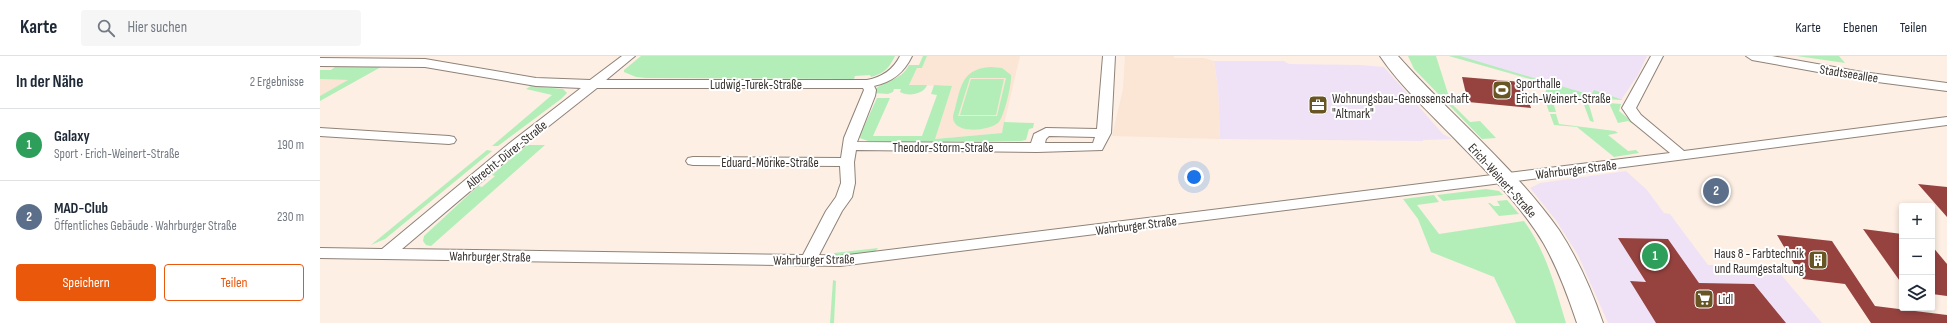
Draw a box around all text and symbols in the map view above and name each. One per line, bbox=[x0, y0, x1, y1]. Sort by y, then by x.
search box bbox=[81, 10, 361, 46]
text: Karte bbox=[20, 16, 57, 39]
icon: search bbox=[95, 17, 117, 39]
text: Hier suchen bbox=[127, 18, 187, 37]
text: Karte bbox=[1795, 19, 1821, 36]
text: Ebenen bbox=[1843, 19, 1878, 36]
text: Teilen bbox=[1900, 19, 1927, 36]
street label: Stadtseeallee bbox=[1818, 61, 1879, 87]
text: In der Nähe bbox=[16, 72, 83, 92]
text: 2 Ergebnisse bbox=[250, 74, 304, 90]
place label: Sporthalle Erich-Weinert-Straße bbox=[1516, 76, 1611, 107]
street label: Ludwig-Turek-Straße bbox=[710, 77, 802, 93]
sports icon: Sporthalle Erich-Weinert-Straße bbox=[1491, 79, 1513, 101]
place label: Wohnungsbau-Genossenschaft "Altmark" bbox=[1332, 91, 1469, 122]
office icon: Wohnungsbau-Genossenschaft "Altmark" bbox=[1307, 94, 1329, 116]
street label: Albrecht-Dürer-Straße bbox=[462, 117, 550, 193]
text: Galaxy bbox=[54, 127, 90, 146]
text: 1 bbox=[26, 137, 32, 153]
text: 190 m bbox=[277, 137, 304, 153]
street label: Theodor-Storm-Straße bbox=[893, 140, 993, 156]
street label: Erich-Weinert-Straße bbox=[1465, 140, 1540, 221]
text: Sport · Erich-Weinert-Straße bbox=[54, 146, 180, 162]
street label: Eduard-Mörike-Straße bbox=[721, 155, 819, 171]
street label: Wahrburger Straße bbox=[1535, 157, 1618, 183]
your location bbox=[1184, 167, 1204, 187]
pin: 2 bbox=[1703, 176, 1729, 206]
text: MAD-Club bbox=[54, 199, 108, 218]
map controls bbox=[1899, 203, 1935, 311]
button: + bbox=[1899, 203, 1935, 239]
text: 2 bbox=[26, 209, 32, 225]
text: 230 m bbox=[277, 209, 304, 225]
street label: Wahrburger Straße bbox=[1095, 213, 1178, 239]
text: Öffentliches Gebäude · Wahrburger Straße bbox=[54, 218, 237, 234]
button: − bbox=[1899, 239, 1935, 275]
pin: 1 bbox=[1642, 241, 1668, 271]
place label: Haus 8 - Farbtechnik und Raumgestaltung bbox=[1714, 246, 1804, 277]
street label: Wahrburger Straße bbox=[449, 248, 531, 266]
building icon: Haus 8 - Farbtechnik und Raumgestaltung bbox=[1807, 249, 1829, 271]
street label: Wahrburger Straße bbox=[773, 251, 855, 269]
button: Speichern bbox=[16, 264, 156, 301]
button: Teilen bbox=[164, 264, 304, 301]
button: layers bbox=[1899, 275, 1935, 311]
supermarket icon: Lidl bbox=[1693, 288, 1715, 310]
place label: Lidl bbox=[1718, 292, 1733, 308]

